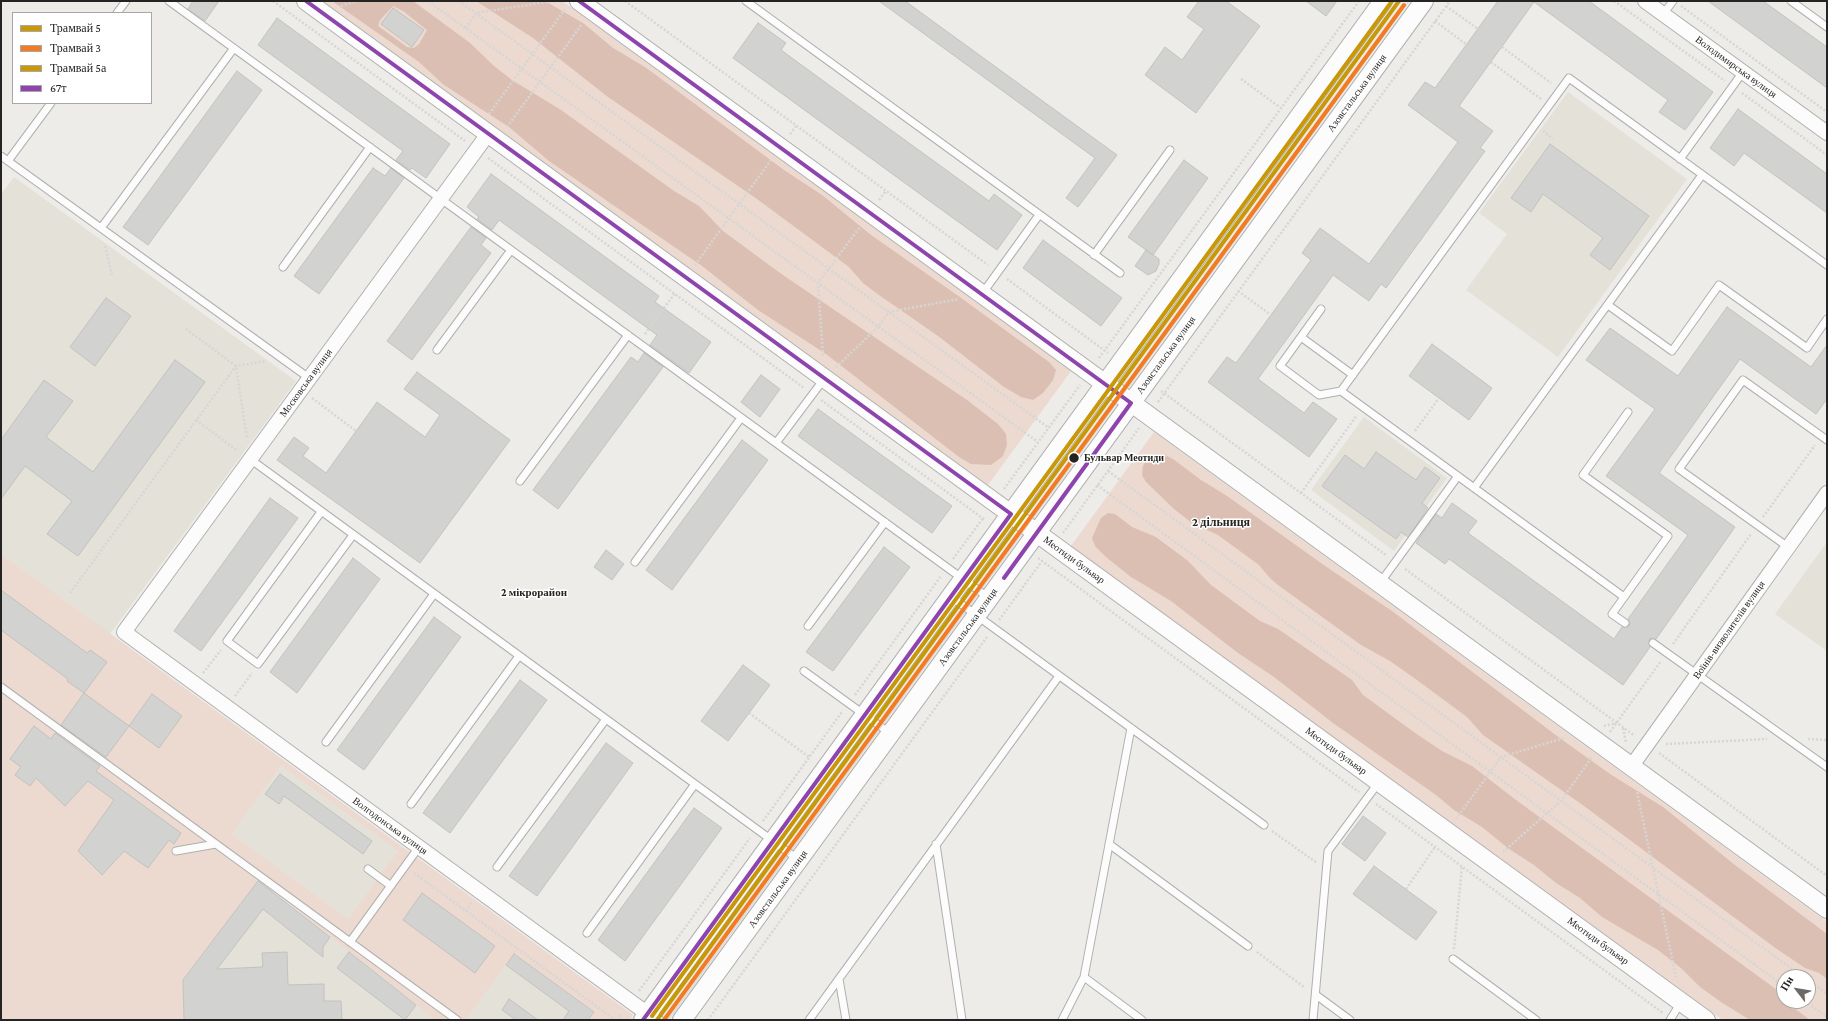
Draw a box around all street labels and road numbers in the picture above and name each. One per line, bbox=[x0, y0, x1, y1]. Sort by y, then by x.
street label: Володимирська вулиця bbox=[1693, 33, 1779, 101]
street label: Азовстальська вулиця bbox=[1325, 52, 1389, 134]
street label: Азовстальська вулиця bbox=[1134, 314, 1198, 396]
street label: Московська вулиця bbox=[277, 346, 335, 420]
street label: Меотиди бульвар bbox=[1041, 534, 1107, 586]
street label: Воїнів-визволителів вулиця bbox=[1690, 579, 1768, 681]
street label: Азовстальська вулиця bbox=[936, 586, 1000, 668]
street label: Меотиди бульвар bbox=[1303, 725, 1369, 777]
street label: Волгодонська вулиця bbox=[350, 795, 430, 857]
street label: Азовстальська вулиця bbox=[746, 848, 810, 930]
street label: Меотиди бульвар bbox=[1565, 915, 1631, 967]

